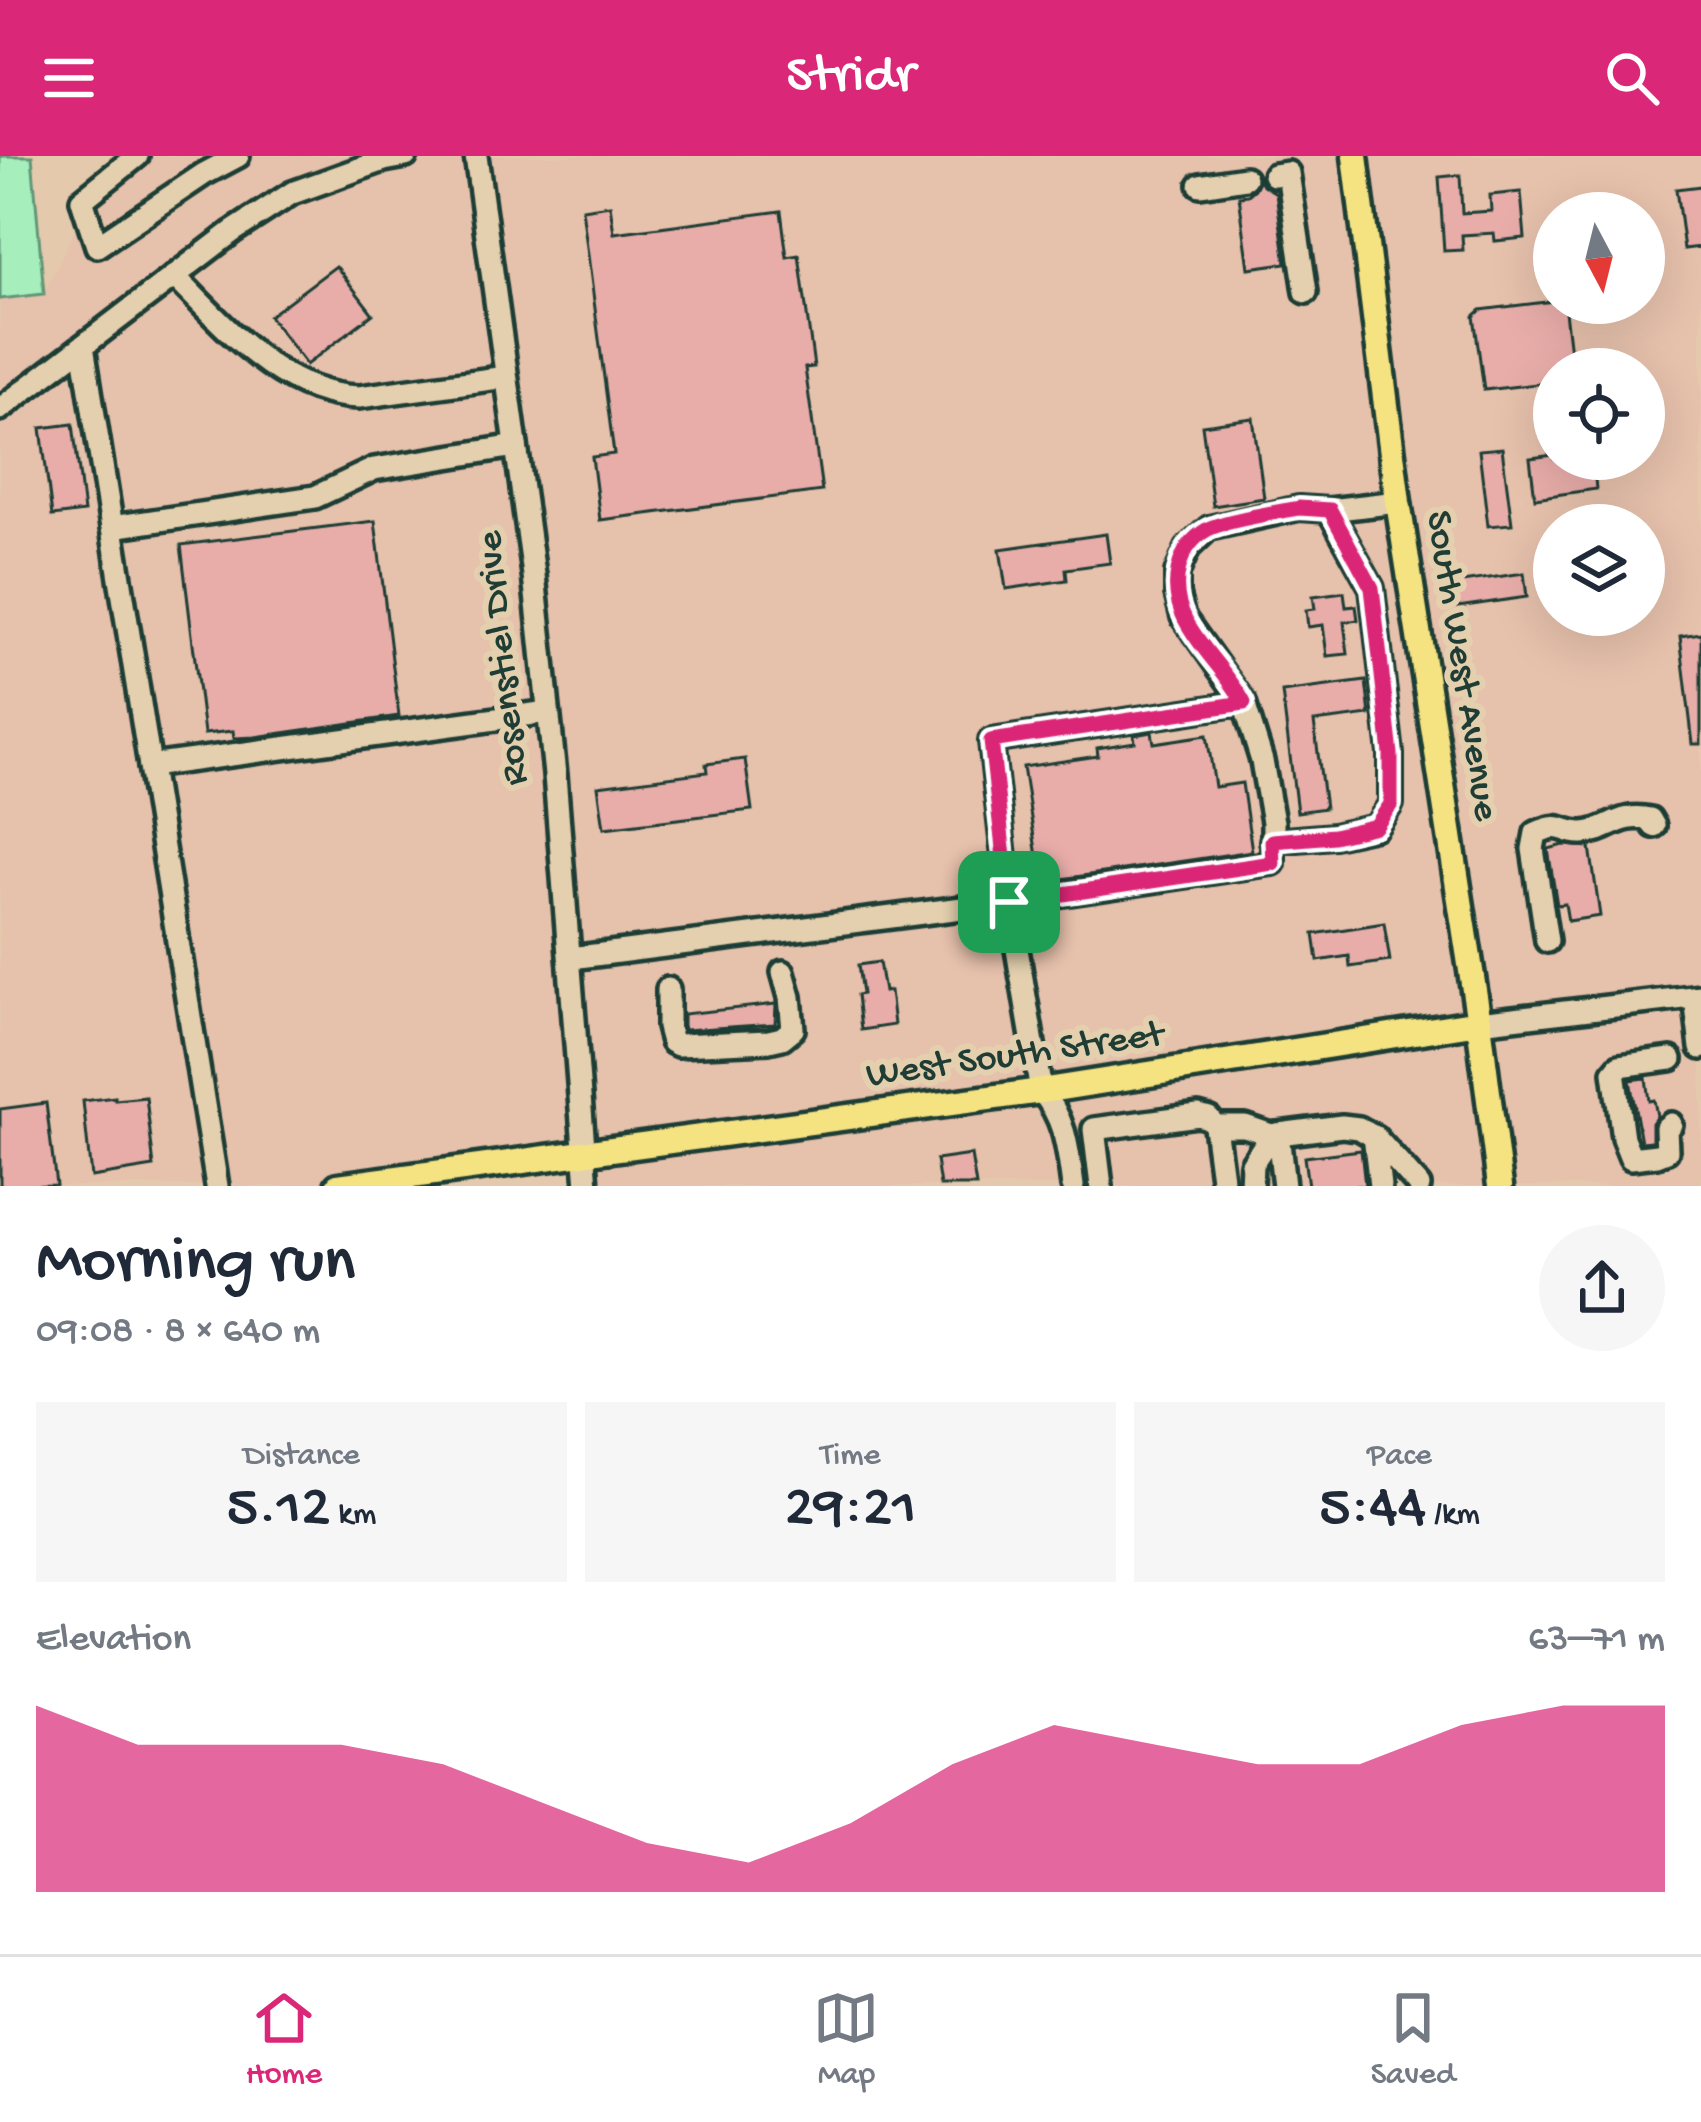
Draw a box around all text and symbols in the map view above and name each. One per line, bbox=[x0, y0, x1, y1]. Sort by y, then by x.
icon: menu bbox=[36, 45, 102, 111]
icon: search bbox=[1599, 45, 1665, 111]
text: Stridr bbox=[786, 46, 915, 110]
north arrow bbox=[1533, 192, 1665, 324]
map controls bbox=[1533, 192, 1665, 636]
button: locate bbox=[1533, 348, 1665, 480]
button: layers bbox=[1533, 504, 1665, 636]
street label: South West Avenue bbox=[1413, 508, 1507, 825]
street label: Rosenstiel Drive bbox=[469, 528, 541, 787]
pin bbox=[958, 851, 1060, 953]
icon: arrive bbox=[976, 869, 1042, 935]
street label: West South Street bbox=[863, 1013, 1170, 1101]
button: share bbox=[1539, 1225, 1665, 1351]
text: Morning run bbox=[36, 1226, 355, 1304]
text: 09:08 · 8 × 640 m bbox=[36, 1310, 320, 1356]
text: Distance bbox=[243, 1438, 360, 1476]
text: Time bbox=[820, 1438, 881, 1476]
text: Pace bbox=[1367, 1438, 1432, 1476]
text: 5.12 bbox=[226, 1476, 331, 1546]
text: 29:21 bbox=[785, 1476, 916, 1546]
text: 5:44 bbox=[1319, 1476, 1426, 1546]
text: km bbox=[331, 1497, 377, 1535]
text: /km bbox=[1426, 1497, 1480, 1535]
text: Elevation bbox=[36, 1618, 191, 1664]
text: 63–71 m bbox=[1528, 1618, 1665, 1664]
tab: Home bbox=[246, 1985, 322, 2095]
tab: Map bbox=[813, 1985, 879, 2095]
tab: Saved bbox=[1371, 1985, 1455, 2095]

